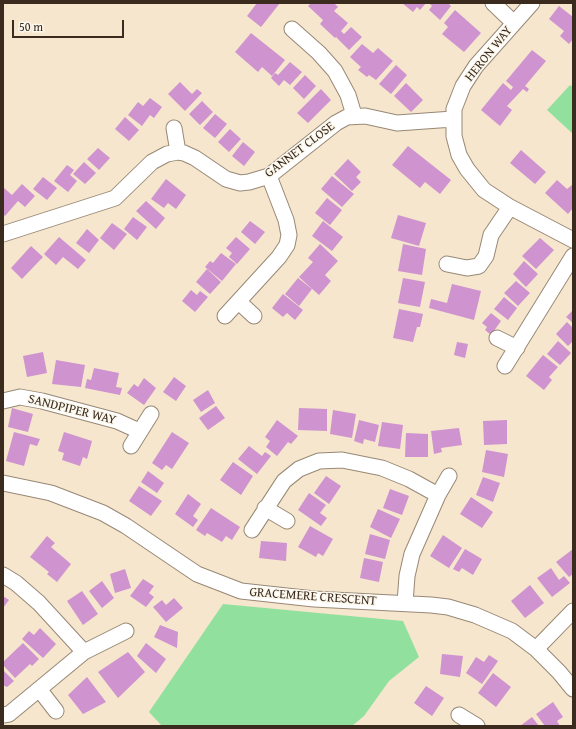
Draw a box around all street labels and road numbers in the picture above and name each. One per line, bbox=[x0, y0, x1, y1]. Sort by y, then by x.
street label: HERON WAY bbox=[462, 23, 516, 85]
street label: GANNET CLOSE bbox=[262, 119, 338, 181]
street label: SANDPIPER WAY bbox=[26, 392, 118, 428]
street label: GRACEMERE CRESCENT bbox=[249, 585, 377, 609]

